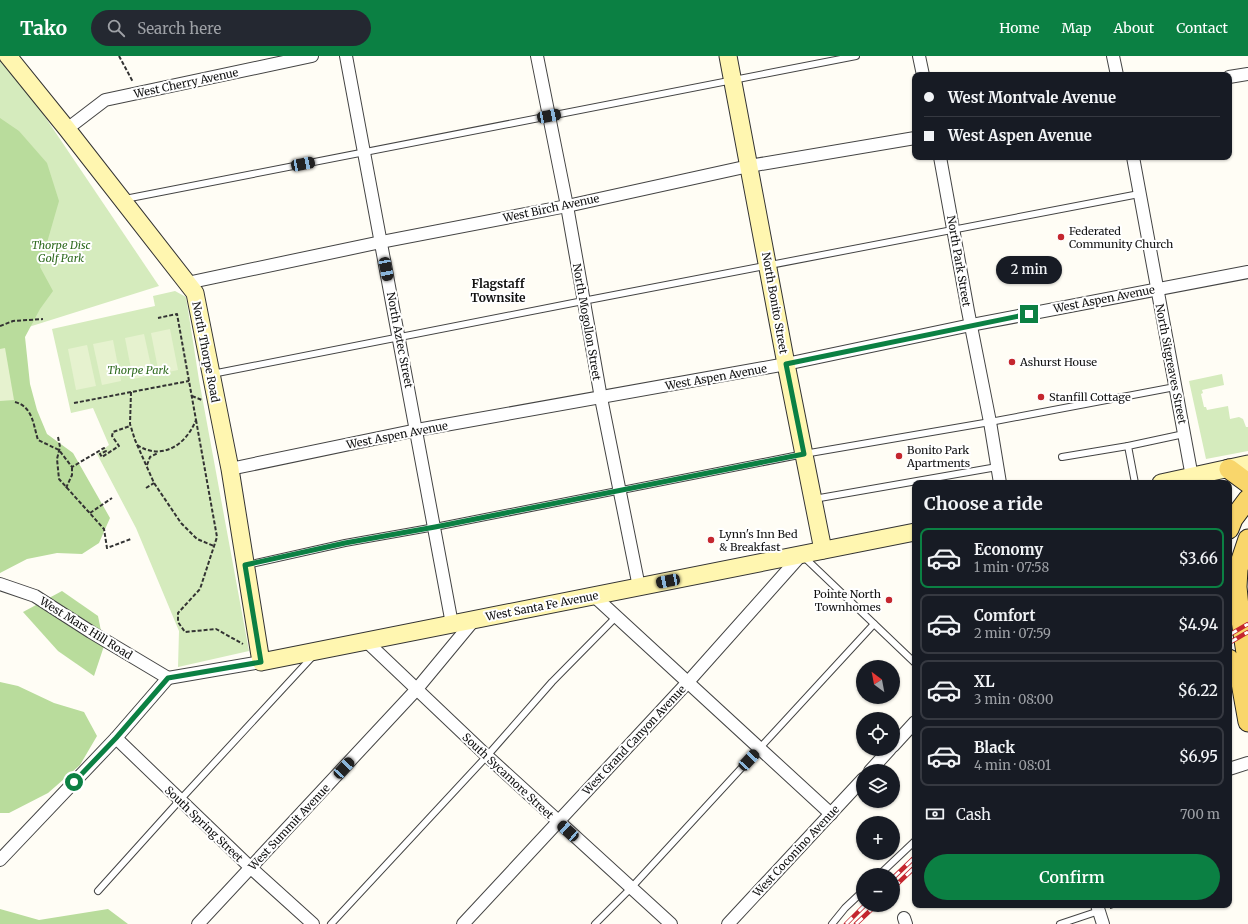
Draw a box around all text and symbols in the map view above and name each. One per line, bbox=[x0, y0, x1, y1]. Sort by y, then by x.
search box bbox=[91, 10, 371, 46]
text: Tako bbox=[20, 16, 67, 40]
icon: search bbox=[105, 17, 127, 39]
text: Search here bbox=[137, 19, 221, 38]
text: Home bbox=[999, 19, 1040, 37]
text: Map bbox=[1062, 19, 1091, 37]
text: About bbox=[1113, 19, 1154, 37]
text: Contact bbox=[1176, 19, 1228, 37]
street label: West Cherry Avenue bbox=[131, 65, 240, 101]
text: West Montvale Avenue bbox=[948, 88, 1116, 107]
car bbox=[536, 108, 562, 124]
text: West Aspen Avenue bbox=[948, 126, 1092, 145]
car bbox=[290, 156, 316, 172]
street label: West Birch Avenue bbox=[501, 191, 601, 225]
street label: North Park Street bbox=[944, 214, 974, 308]
place label: Federated Community Church bbox=[1069, 224, 1174, 251]
marker: Federated Community Church bbox=[1056, 232, 1066, 242]
park label: Thorpe Disc Golf Park bbox=[31, 238, 91, 265]
street label: North Bonito Street bbox=[759, 251, 791, 356]
car bbox=[378, 256, 394, 282]
callout: 2 min bbox=[996, 256, 1062, 284]
text: 2 min bbox=[1011, 261, 1047, 278]
street label: North Mogollon Street bbox=[570, 262, 604, 382]
district label: Flagstaff Townsite bbox=[470, 276, 526, 305]
street label: West Aspen Avenue bbox=[1051, 282, 1156, 316]
street label: North Aztec Street bbox=[384, 291, 416, 390]
street label: North Thorpe Road bbox=[189, 300, 223, 404]
street label: North Sitgreaves Street bbox=[1152, 303, 1190, 426]
route end bbox=[1020, 305, 1038, 323]
place label: Ashurst House bbox=[1019, 355, 1097, 369]
marker: Ashurst House bbox=[1007, 357, 1017, 367]
street label: West Aspen Avenue bbox=[663, 361, 768, 393]
park label: Thorpe Park bbox=[107, 363, 169, 377]
place label: Stanfill Cottage bbox=[1049, 390, 1131, 404]
marker: Stanfill Cottage bbox=[1036, 392, 1046, 402]
street label: West Aspen Avenue bbox=[344, 418, 449, 452]
place label: Bonito Park Apartments bbox=[906, 443, 970, 470]
marker: Bonito Park Apartments bbox=[894, 451, 904, 461]
text: Choose a ride bbox=[924, 492, 1043, 515]
place label: Lynn's Inn Bed & Breakfast bbox=[719, 527, 798, 554]
marker: Lynn's Inn Bed & Breakfast bbox=[706, 535, 716, 545]
icon: car bbox=[926, 540, 962, 576]
text: Economy bbox=[974, 540, 1043, 559]
text: $3.66 bbox=[1179, 549, 1218, 568]
text: 1 min · 07:58 bbox=[974, 559, 1049, 576]
car bbox=[655, 573, 681, 589]
place label: Pointe North Townhomes bbox=[813, 587, 882, 614]
street label: West Santa Fe Avenue bbox=[483, 588, 600, 624]
street label: West Mars Hill Road bbox=[36, 593, 135, 662]
marker: Pointe North Townhomes bbox=[884, 595, 894, 605]
icon: car bbox=[926, 606, 962, 642]
text: Comfort bbox=[974, 606, 1035, 625]
text: $4.94 bbox=[1178, 615, 1218, 634]
text: 2 min · 07:59 bbox=[974, 625, 1051, 642]
north arrow bbox=[856, 660, 900, 704]
map controls bbox=[856, 660, 900, 912]
icon: car bbox=[926, 672, 962, 708]
text: XL bbox=[974, 672, 995, 691]
text: $6.22 bbox=[1178, 681, 1218, 700]
street label: West Grand Canyon Avenue bbox=[579, 682, 689, 799]
text: 3 min · 08:00 bbox=[974, 691, 1053, 708]
button: locate bbox=[856, 712, 900, 756]
street label: South Sycamore Street bbox=[459, 730, 557, 822]
icon: car bbox=[926, 738, 962, 774]
text: Black bbox=[974, 738, 1015, 757]
car bbox=[736, 747, 762, 773]
text: $6.95 bbox=[1179, 747, 1218, 766]
car bbox=[331, 755, 357, 781]
text: 4 min · 08:01 bbox=[974, 757, 1051, 774]
button: layers bbox=[856, 764, 900, 808]
route start bbox=[65, 773, 83, 791]
street label: West Summit Avenue bbox=[245, 781, 333, 874]
street label: South Spring Street bbox=[162, 783, 247, 865]
street label: West Coconino Avenue bbox=[749, 802, 842, 900]
icon: cash bbox=[924, 803, 946, 825]
text: Cash bbox=[956, 805, 991, 824]
text: 700 m bbox=[1180, 806, 1220, 823]
button: + bbox=[856, 816, 900, 860]
car bbox=[555, 819, 581, 843]
button: Confirm bbox=[924, 854, 1220, 900]
button: − bbox=[856, 868, 900, 912]

